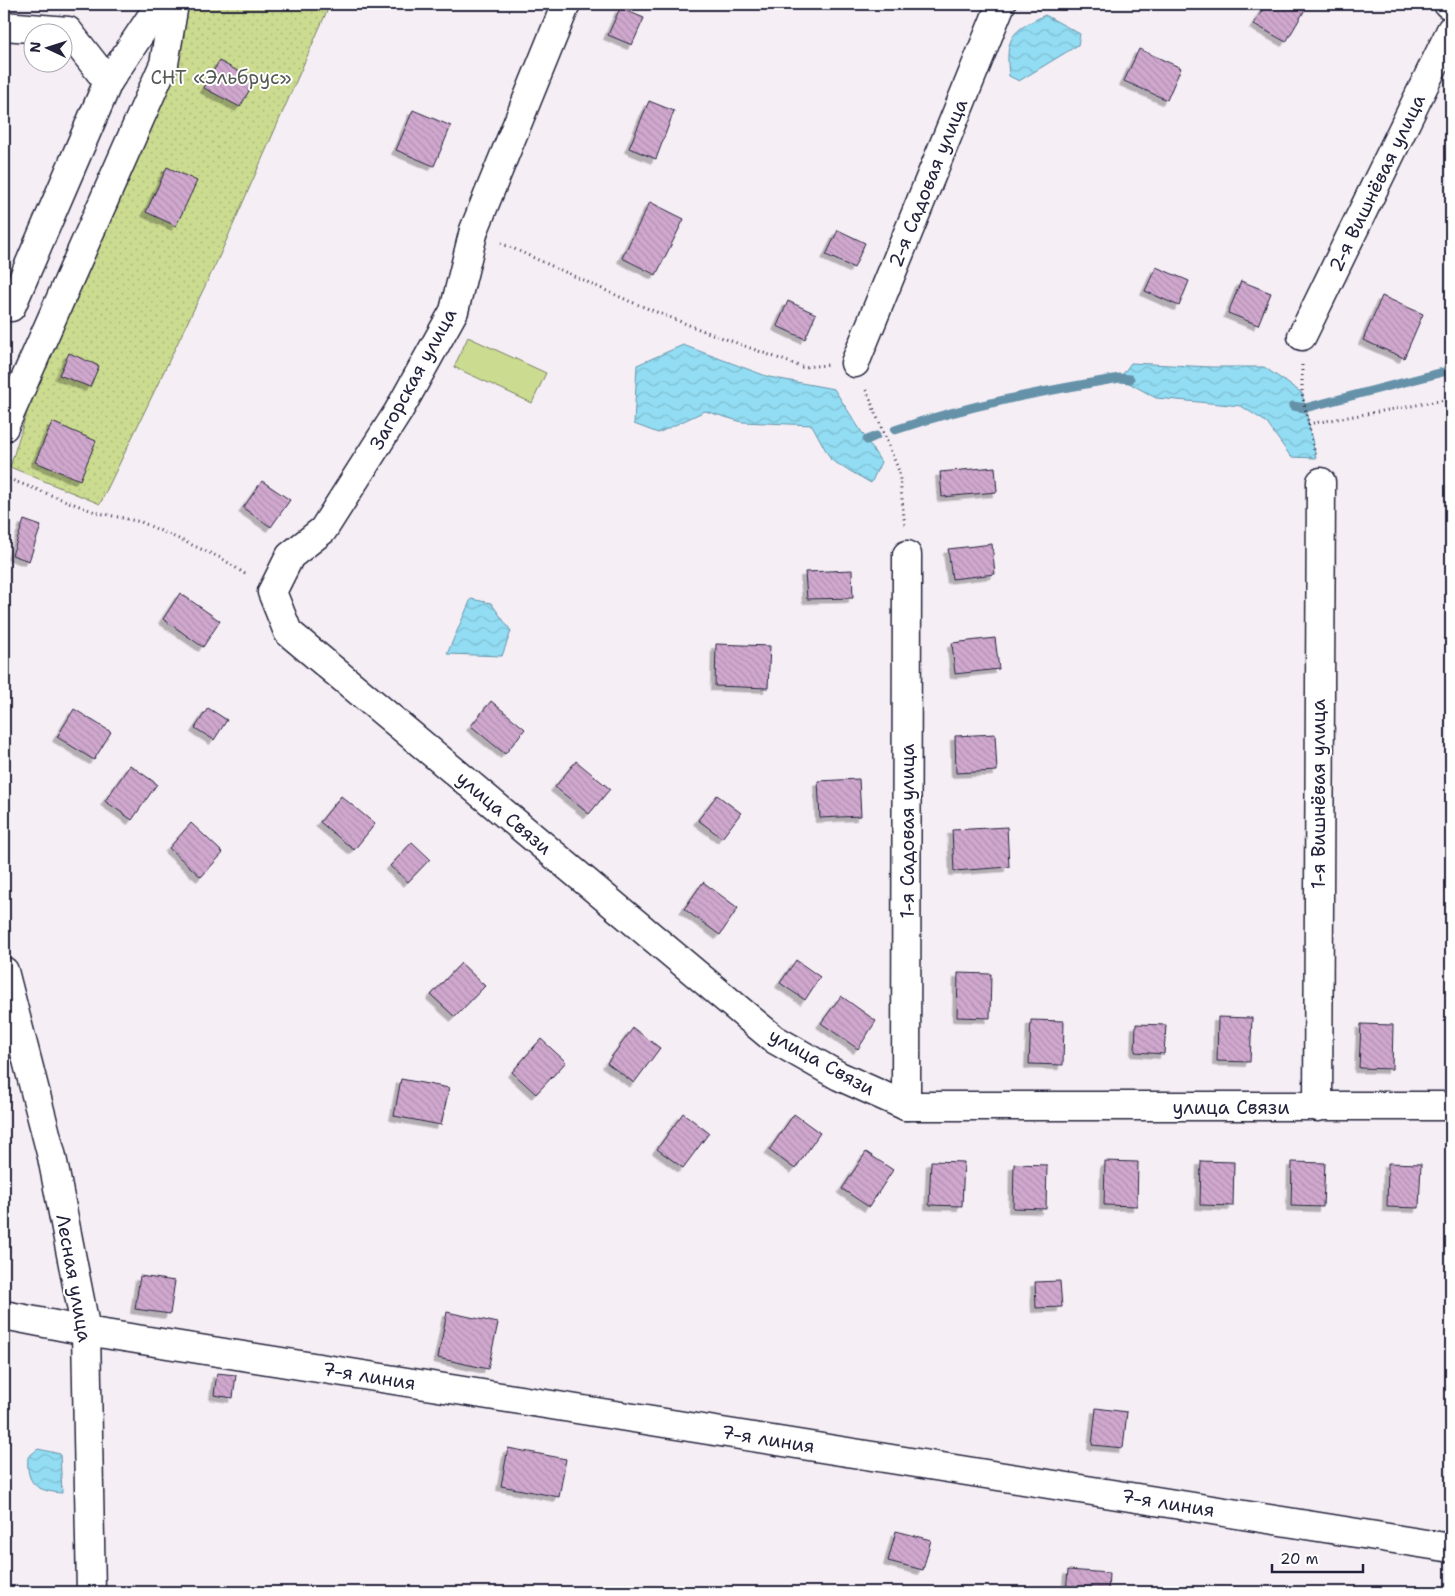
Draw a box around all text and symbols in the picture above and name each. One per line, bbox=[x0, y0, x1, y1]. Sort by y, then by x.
north arrow bbox=[22, 22, 72, 72]
text: N bbox=[26, 41, 44, 53]
park label: СНТ «Эльбрус» bbox=[151, 65, 291, 90]
street label: 2-я Вишнёвая улица bbox=[1323, 90, 1431, 276]
street label: 2-я Садовая улица bbox=[883, 95, 973, 271]
street label: Загорская улица bbox=[364, 304, 462, 454]
street label: 1-я Вишнёвая улица bbox=[1306, 699, 1331, 889]
street label: 1-я Садовая улица bbox=[895, 743, 920, 918]
street label: улица Связи bbox=[451, 766, 557, 860]
street label: улица Связи bbox=[765, 1023, 879, 1101]
street label: улица Связи bbox=[1172, 1095, 1290, 1120]
street label: Лесная улица bbox=[50, 1212, 98, 1344]
street label: 7-я линия bbox=[321, 1356, 417, 1396]
street label: 7-я линия bbox=[720, 1419, 816, 1459]
street label: 7-я линия bbox=[1120, 1483, 1216, 1523]
scale bar bbox=[1272, 1541, 1364, 1573]
text: 20 m bbox=[1280, 1549, 1319, 1569]

